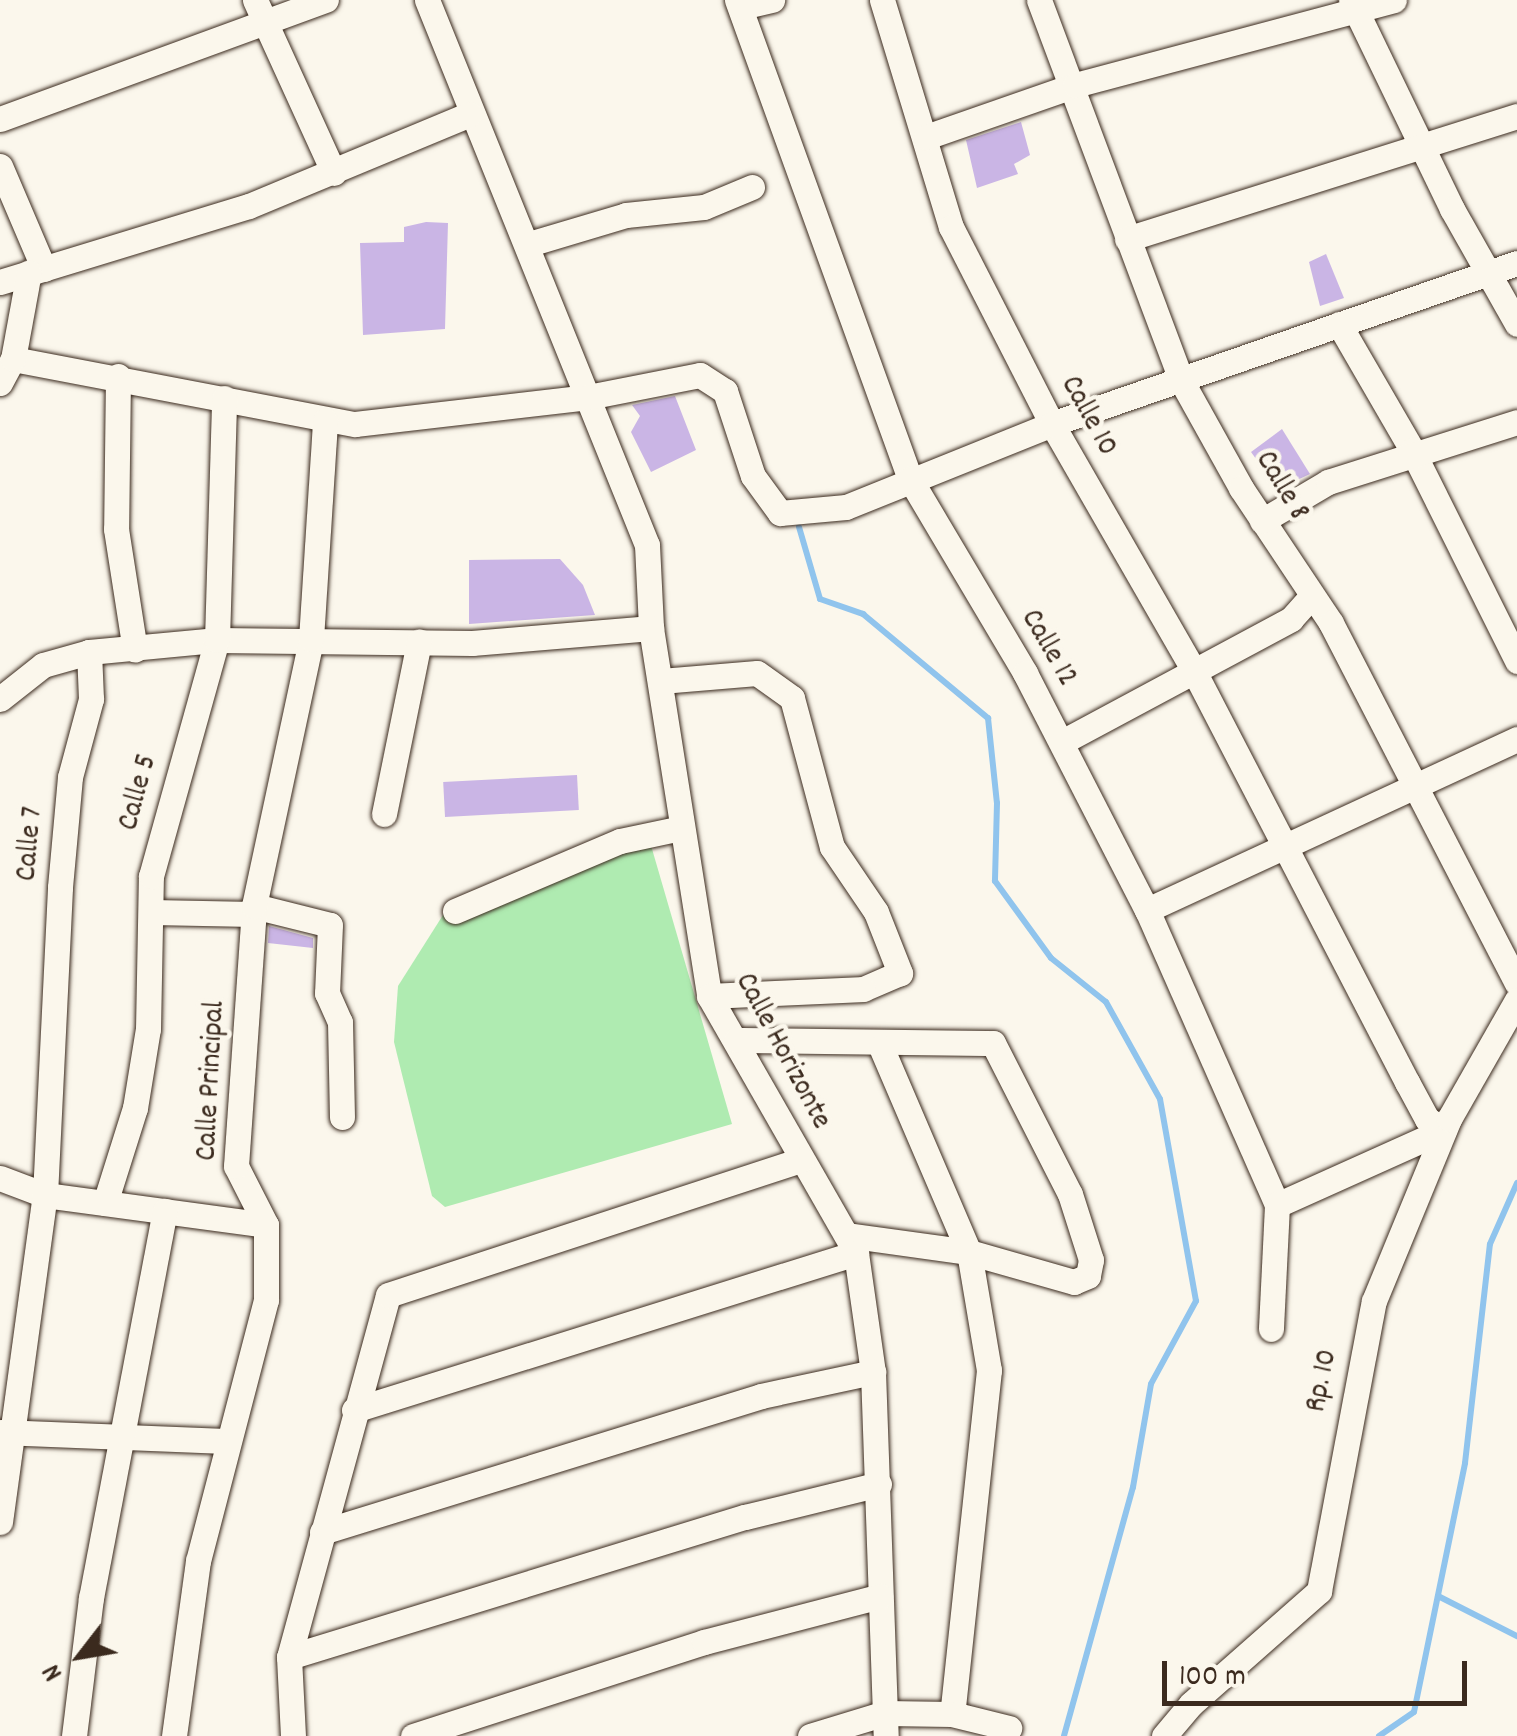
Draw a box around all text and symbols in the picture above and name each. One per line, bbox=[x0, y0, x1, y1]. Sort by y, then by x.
street label: Calle 10 bbox=[1050, 371, 1124, 463]
street label: Calle 8 bbox=[1245, 445, 1315, 529]
street label: Calle 12 bbox=[1011, 604, 1083, 694]
street label: Calle 5 bbox=[113, 751, 167, 835]
street label: Calle 7 bbox=[11, 805, 53, 883]
street label: Calle Horizonte bbox=[725, 968, 837, 1136]
street label: Calle Principal bbox=[191, 1000, 235, 1162]
street label: Rp. 10 bbox=[1300, 1347, 1348, 1415]
north arrow bbox=[30, 1606, 130, 1706]
scale bar bbox=[1167, 1641, 1472, 1703]
text: N bbox=[34, 1655, 75, 1688]
text: 100 m bbox=[1179, 1657, 1246, 1700]

